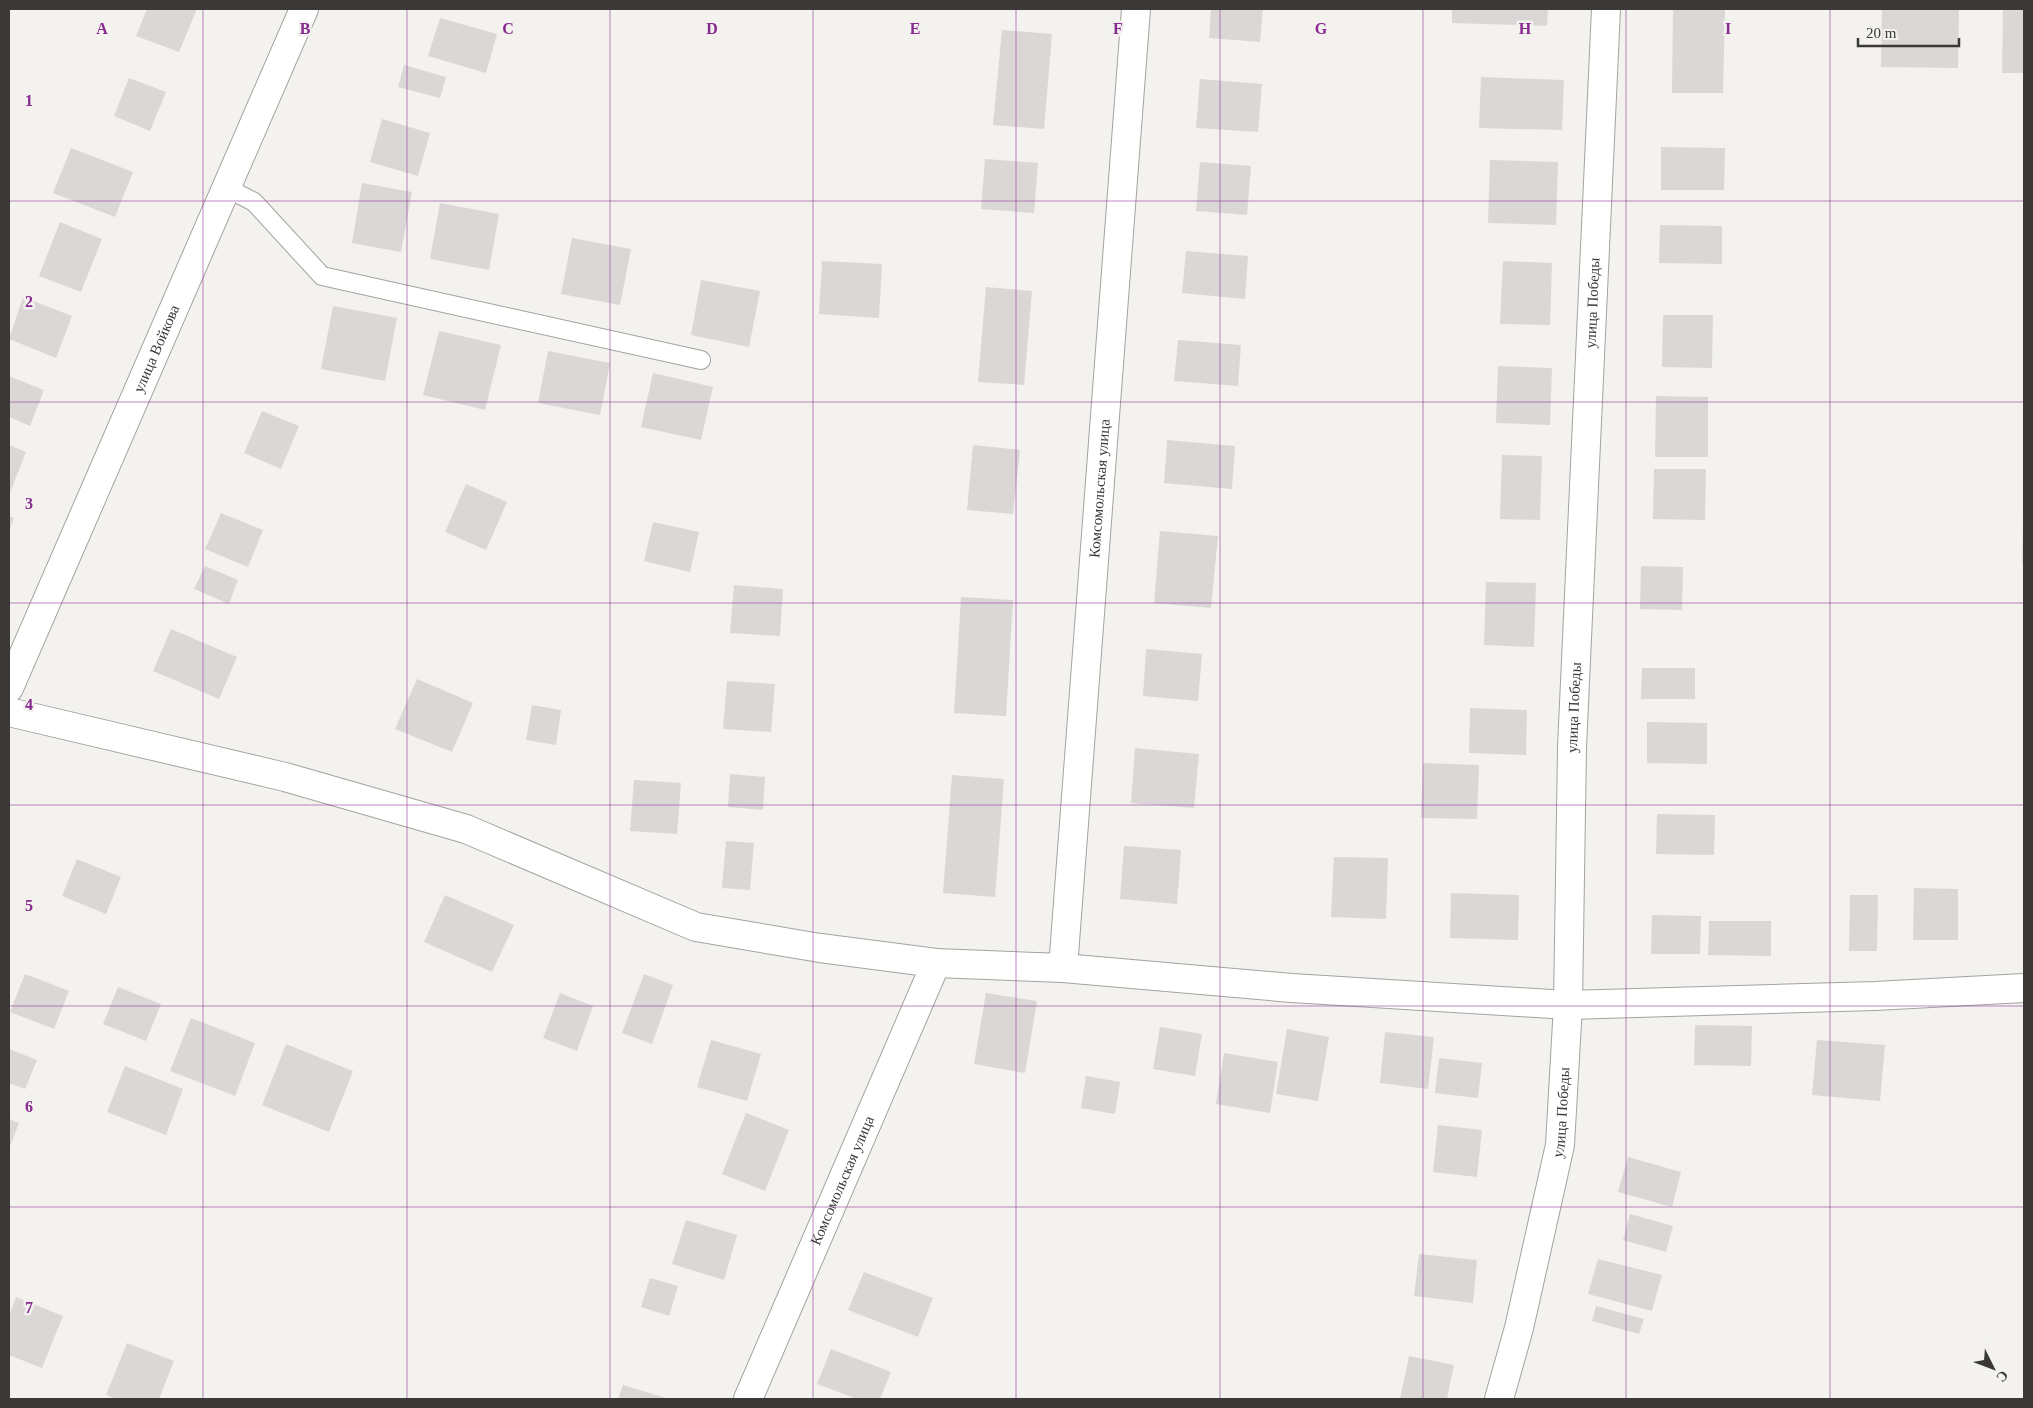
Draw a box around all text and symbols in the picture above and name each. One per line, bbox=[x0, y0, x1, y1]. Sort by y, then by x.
scale bar bbox=[1858, 15, 1959, 47]
text: A bbox=[96, 20, 108, 37]
text: B bbox=[300, 20, 311, 37]
text: C bbox=[502, 20, 514, 37]
text: D bbox=[706, 20, 718, 37]
text: E bbox=[910, 20, 920, 37]
text: F bbox=[1113, 20, 1123, 37]
text: G bbox=[1315, 20, 1328, 37]
text: H bbox=[1519, 20, 1532, 37]
text: I bbox=[1725, 20, 1731, 37]
text: 20 m bbox=[1866, 25, 1897, 41]
text: 1 bbox=[25, 92, 33, 109]
street label: улица Победы bbox=[1582, 257, 1603, 349]
text: 2 bbox=[25, 293, 33, 310]
street label: улица Войкова bbox=[130, 302, 183, 395]
street label: Комсомольская улица bbox=[1086, 418, 1113, 558]
text: 3 bbox=[25, 495, 33, 512]
street label: улица Победы bbox=[1564, 662, 1584, 753]
text: 4 bbox=[25, 696, 33, 713]
text: 5 bbox=[25, 897, 33, 914]
street label: улица Победы bbox=[1549, 1067, 1572, 1159]
text: 6 bbox=[25, 1098, 33, 1115]
street label: Комсомольская улица bbox=[807, 1113, 877, 1248]
text: 7 bbox=[25, 1299, 33, 1316]
north arrow bbox=[1968, 1343, 2018, 1393]
text: С bbox=[1993, 1368, 2011, 1385]

